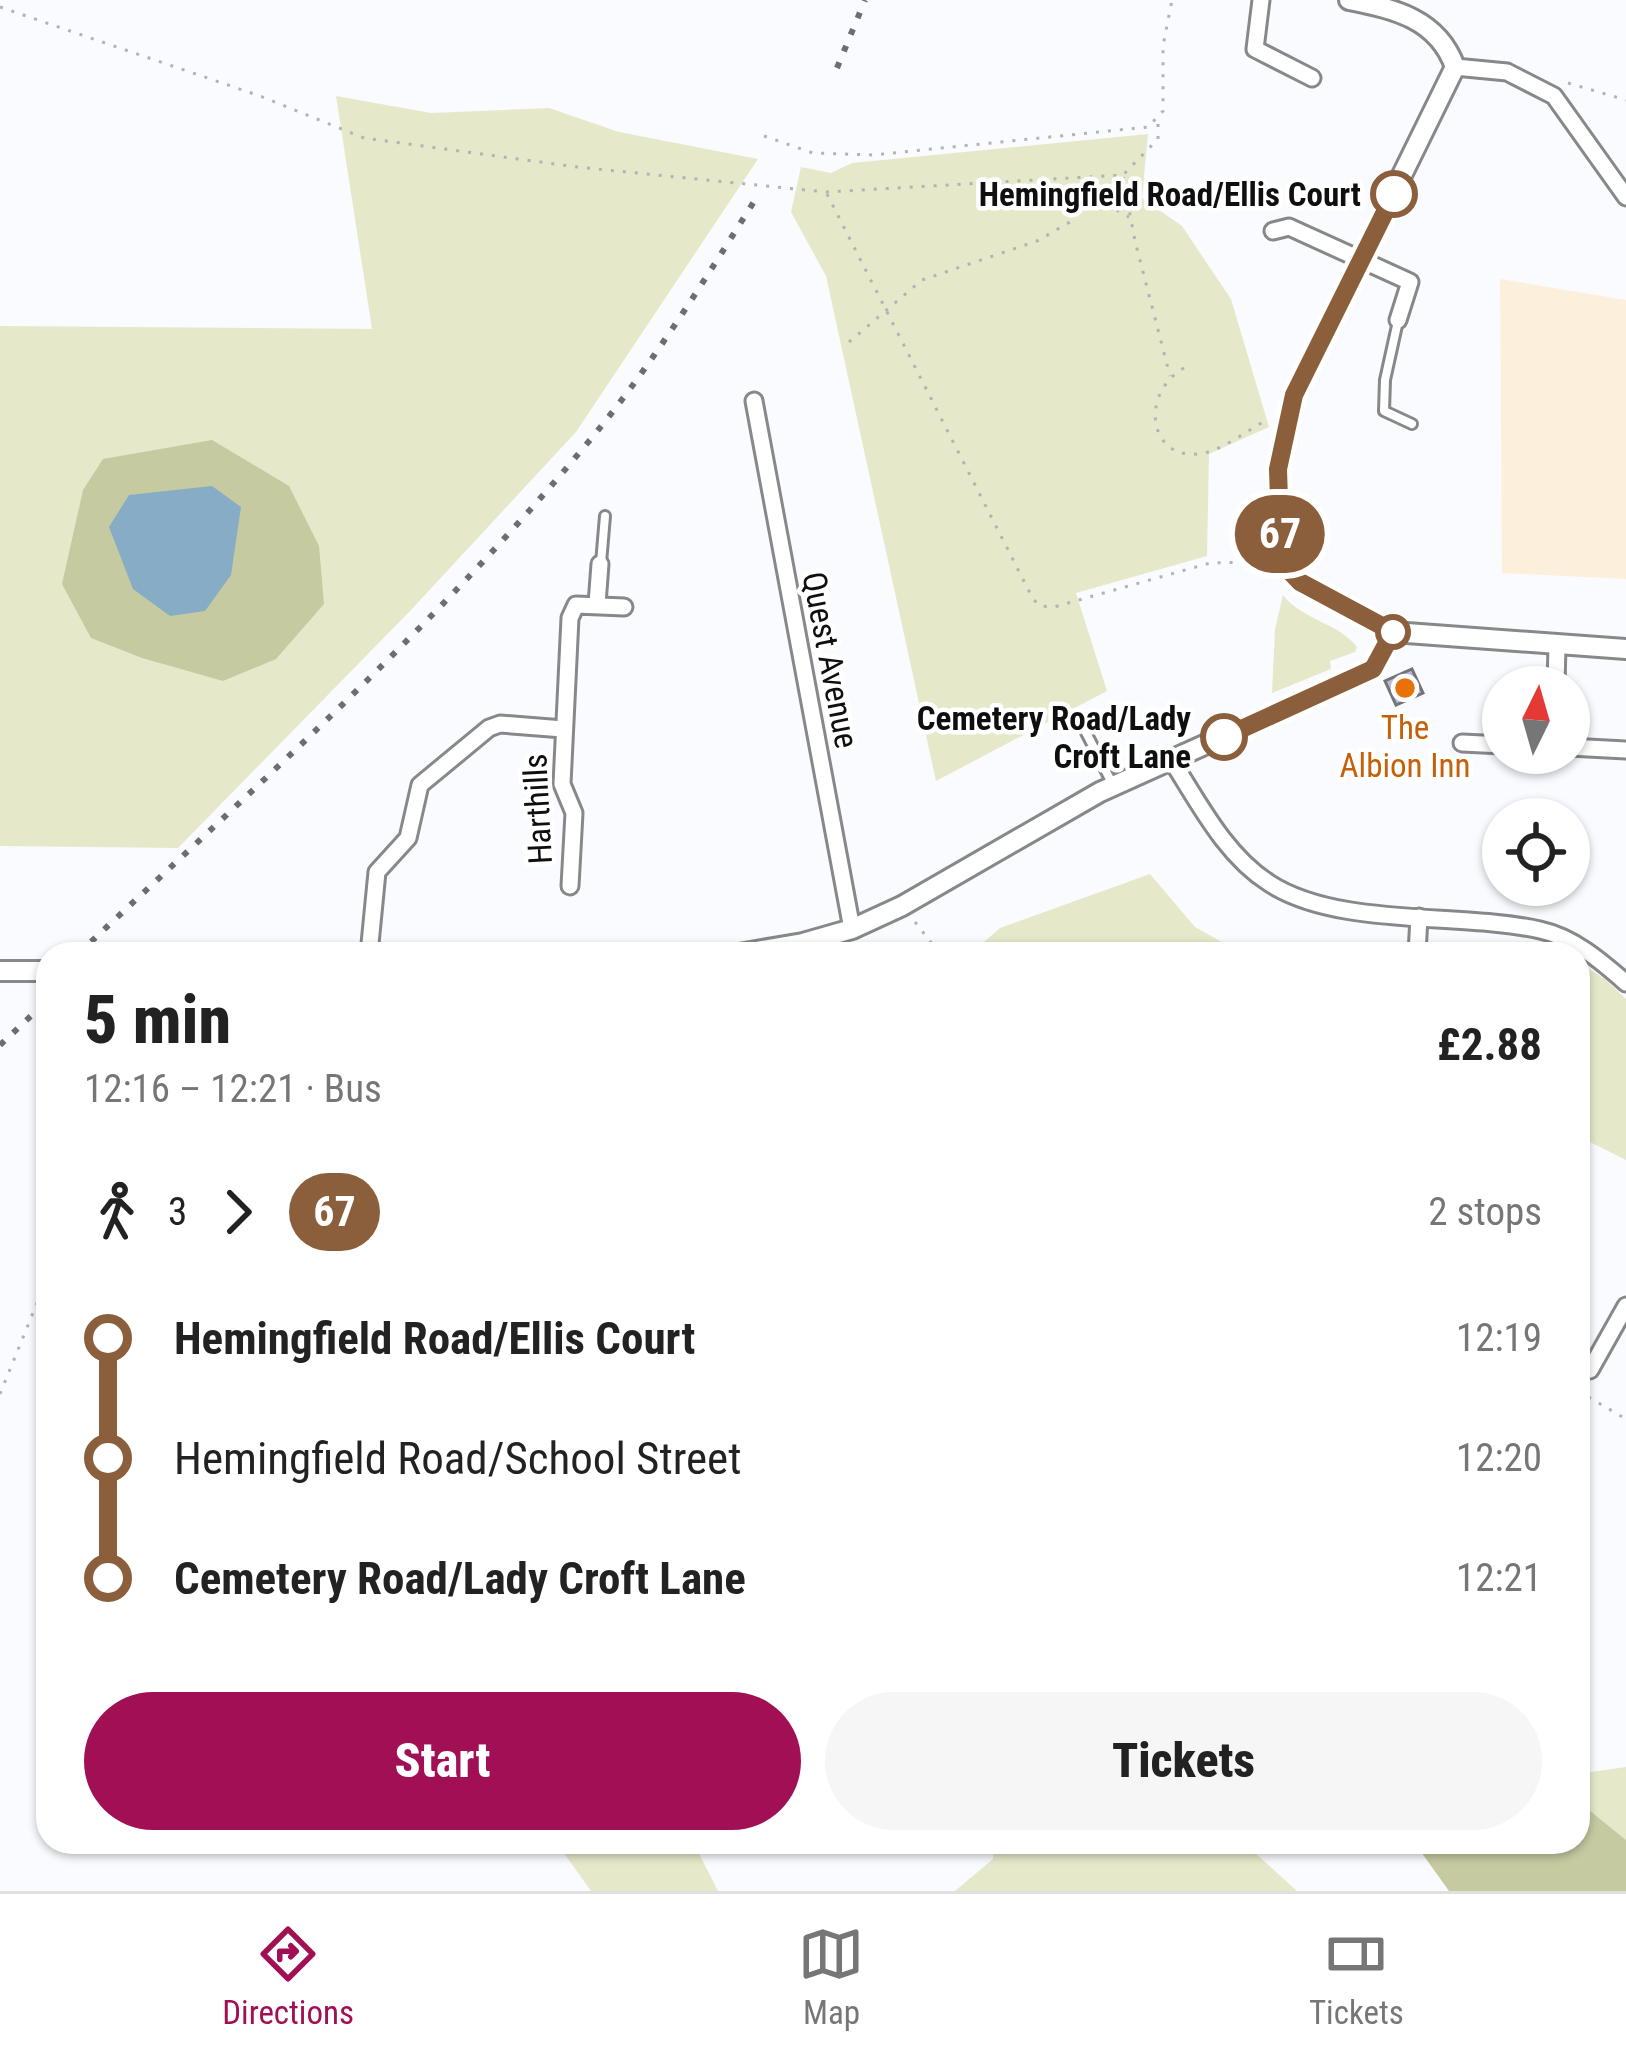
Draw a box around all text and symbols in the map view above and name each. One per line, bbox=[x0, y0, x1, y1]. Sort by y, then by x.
marker: Hemingfield Road/Ellis Court bbox=[1372, 172, 1416, 216]
place label: Hemingfield Road/Ellis Court bbox=[979, 175, 1361, 214]
line badge: 67 bbox=[1226, 495, 1334, 573]
text: 67 bbox=[1259, 509, 1301, 558]
street label: Quest Avenue bbox=[794, 569, 867, 752]
unlabelled marker bbox=[1377, 616, 1409, 648]
north arrow bbox=[1482, 666, 1590, 774]
map controls bbox=[1482, 666, 1590, 906]
marker: The Albion Inn bbox=[1392, 675, 1418, 701]
place label: Cemetery Road/Lady Croft Lane bbox=[917, 699, 1191, 776]
place label: The Albion Inn bbox=[1340, 708, 1470, 785]
marker: Cemetery Road/Lady Croft Lane bbox=[1202, 715, 1246, 759]
street label: Harthills bbox=[515, 753, 560, 865]
button: locate bbox=[1482, 798, 1590, 906]
text: 5 min bbox=[84, 982, 231, 1059]
text: £2.88 bbox=[1437, 1018, 1542, 1071]
text: 12:16 – 12:21 · Bus bbox=[84, 1066, 382, 1112]
icon: walk bbox=[84, 1179, 150, 1245]
icon: forward bbox=[205, 1179, 271, 1245]
text: 67 bbox=[313, 1187, 356, 1236]
text: 3 bbox=[168, 1189, 187, 1235]
text: 2 stops bbox=[1428, 1189, 1542, 1235]
text: Hemingfield Road/Ellis Court bbox=[174, 1312, 695, 1365]
text: 12:19 bbox=[1456, 1315, 1542, 1361]
text: Hemingfield Road/School Street bbox=[174, 1432, 742, 1485]
text: 12:20 bbox=[1456, 1435, 1542, 1481]
text: Cemetery Road/Lady Croft Lane bbox=[174, 1552, 746, 1605]
text: 12:21 bbox=[1456, 1555, 1542, 1601]
button: Start bbox=[84, 1692, 801, 1830]
button: Tickets bbox=[825, 1692, 1542, 1830]
tab: Directions bbox=[222, 1921, 354, 2032]
tab: Map bbox=[798, 1921, 864, 2032]
tab: Tickets bbox=[1309, 1921, 1404, 2032]

